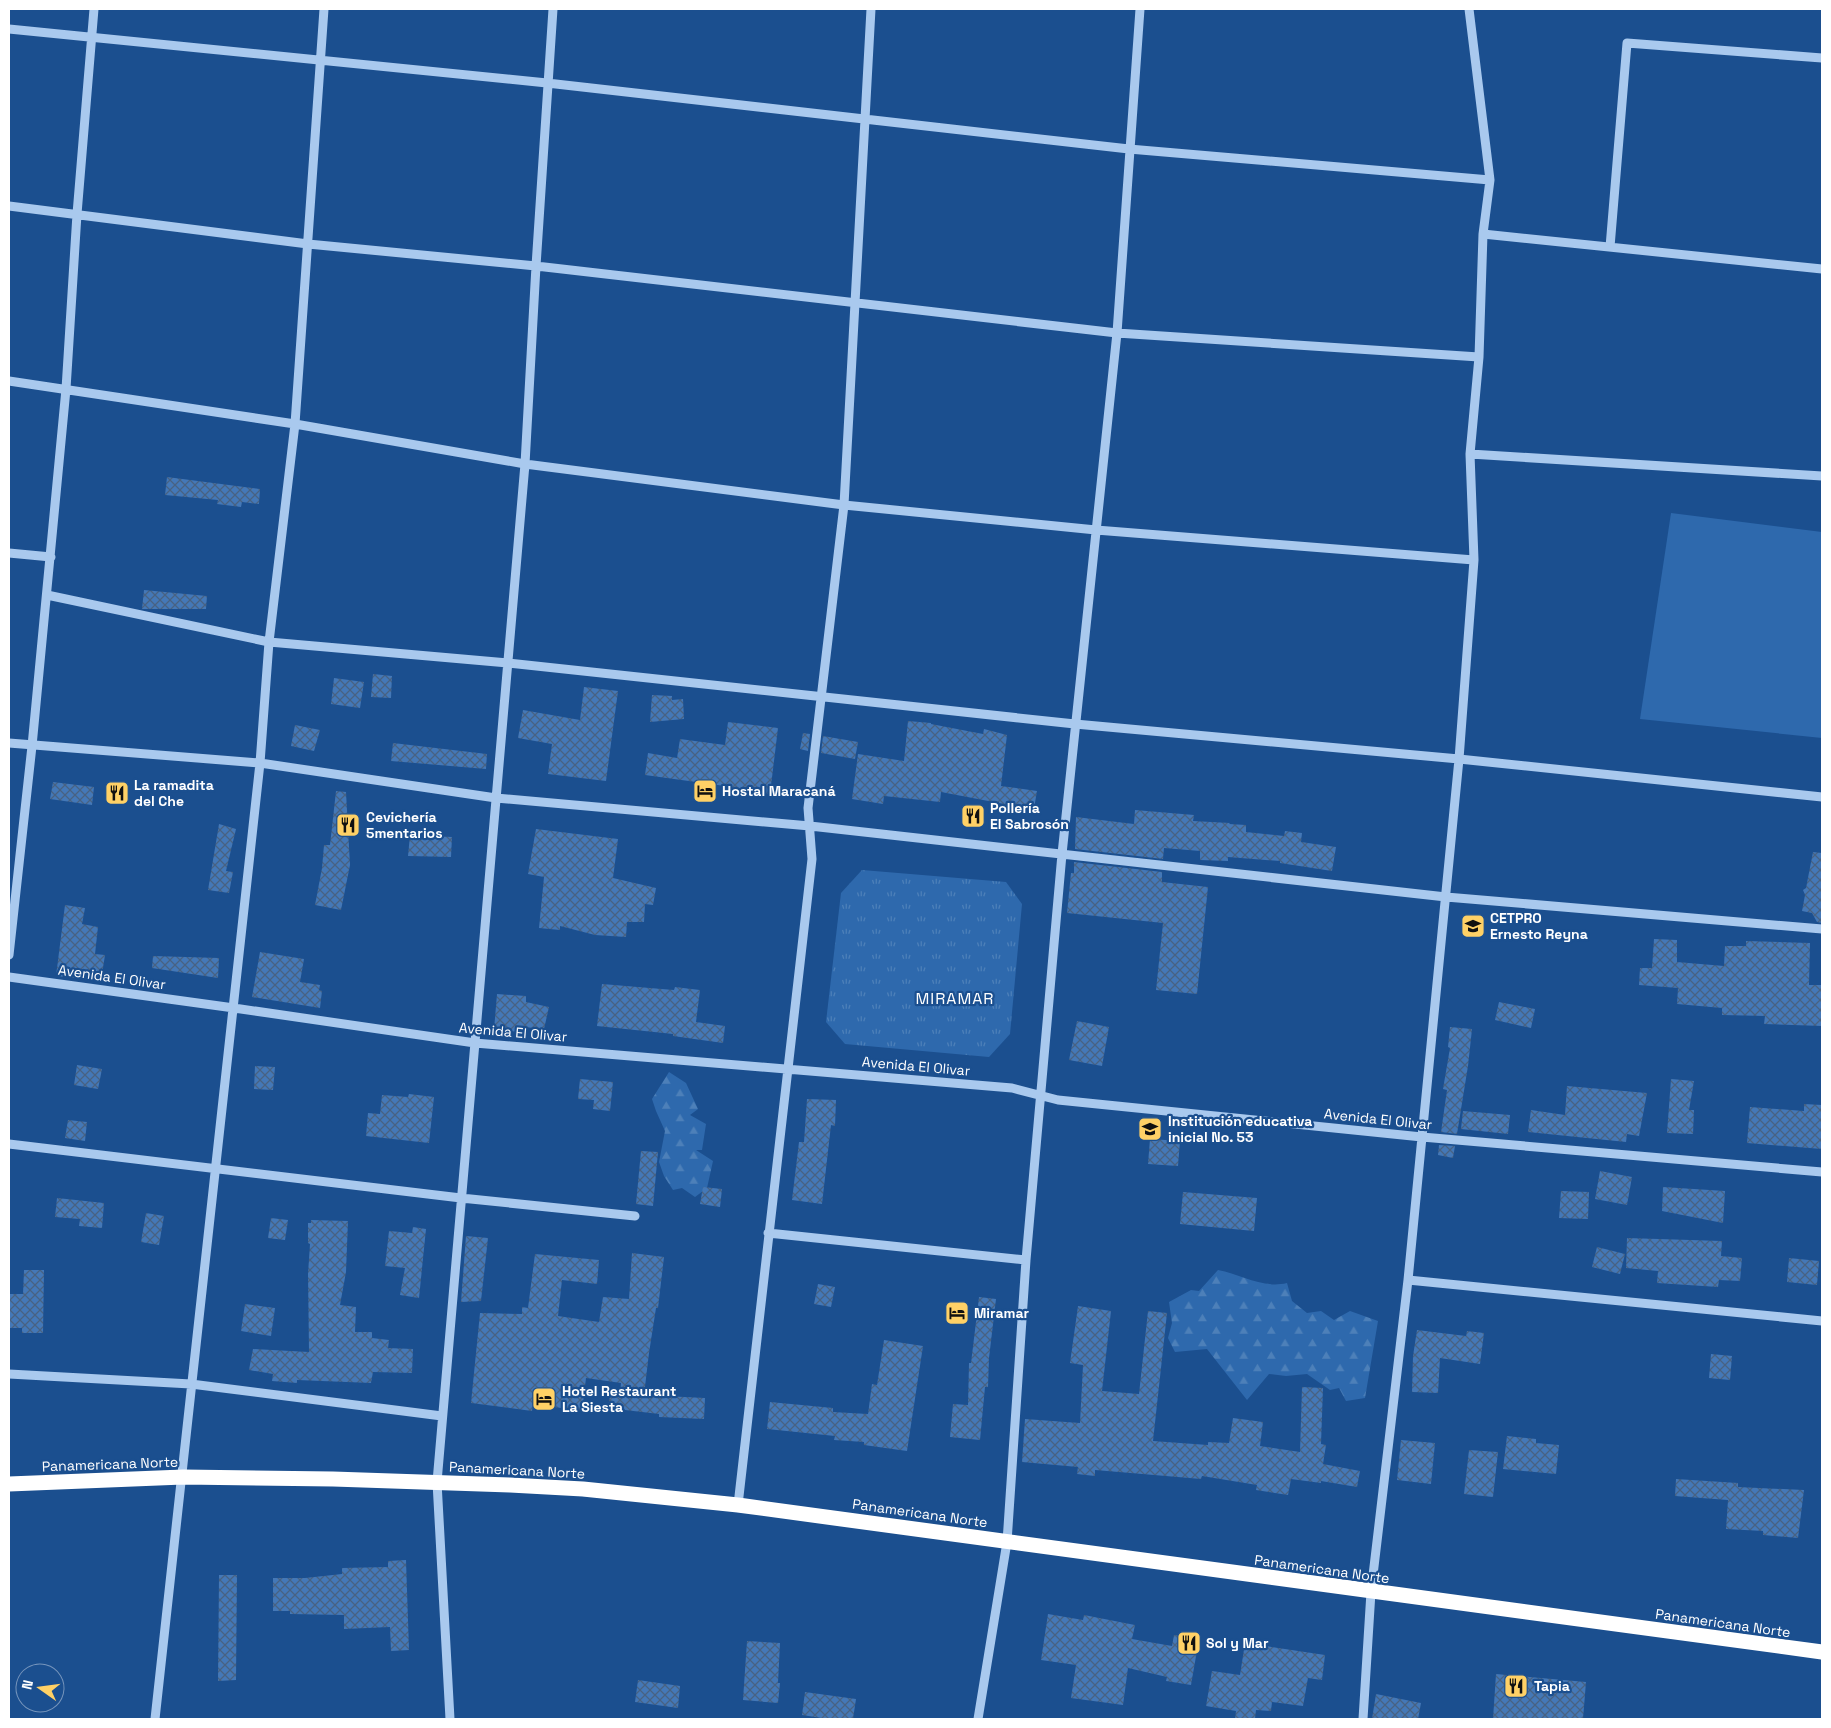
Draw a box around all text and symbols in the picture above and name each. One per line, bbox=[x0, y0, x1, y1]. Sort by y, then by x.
place label: La ramadita del Che bbox=[134, 776, 214, 810]
hotel icon: Hostal Maracaná bbox=[692, 778, 718, 804]
restaurant icon: La ramadita del Che bbox=[104, 780, 130, 806]
place label: Hostal Maracaná bbox=[722, 782, 835, 800]
place label: Pollería El Sabrosón bbox=[990, 799, 1069, 833]
restaurant icon: Pollería El Sabrosón bbox=[960, 803, 986, 829]
place label: Cevichería 5mentarios bbox=[366, 808, 443, 842]
restaurant icon: Cevichería 5mentarios bbox=[335, 812, 361, 838]
place label: CETPRO Ernesto Reyna bbox=[1490, 909, 1588, 943]
school or university icon: CETPRO Ernesto Reyna bbox=[1460, 913, 1486, 939]
street label: Avenida El Olivar bbox=[57, 961, 167, 993]
district label: MIRAMAR bbox=[916, 988, 994, 1009]
street label: Avenida El Olivar bbox=[458, 1018, 568, 1046]
street label: Avenida El Olivar bbox=[861, 1052, 971, 1080]
street label: Avenida El Olivar bbox=[1323, 1104, 1433, 1134]
place label: Institución educativa inicial No. 53 bbox=[1168, 1112, 1312, 1146]
school or university icon: Institución educativa inicial No. 53 bbox=[1137, 1116, 1163, 1142]
hotel icon: Miramar bbox=[944, 1300, 970, 1326]
place label: Miramar bbox=[974, 1304, 1030, 1322]
place label: Hotel Restaurant La Siesta bbox=[562, 1382, 676, 1416]
hotel icon: Hotel Restaurant La Siesta bbox=[531, 1386, 557, 1412]
street label: Panamericana Norte bbox=[42, 1453, 178, 1475]
street label: Panamericana Norte bbox=[448, 1457, 586, 1483]
street label: Panamericana Norte bbox=[851, 1495, 989, 1531]
street label: Panamericana Norte bbox=[1253, 1551, 1391, 1587]
street label: Panamericana Norte bbox=[1654, 1605, 1792, 1641]
restaurant icon: Sol y Mar bbox=[1176, 1630, 1202, 1656]
place label: Sol y Mar bbox=[1206, 1634, 1269, 1652]
north arrow bbox=[15, 1663, 65, 1713]
restaurant icon: Tapia bbox=[1503, 1673, 1529, 1699]
place label: Tapia bbox=[1534, 1677, 1570, 1695]
text: N bbox=[18, 1678, 37, 1692]

